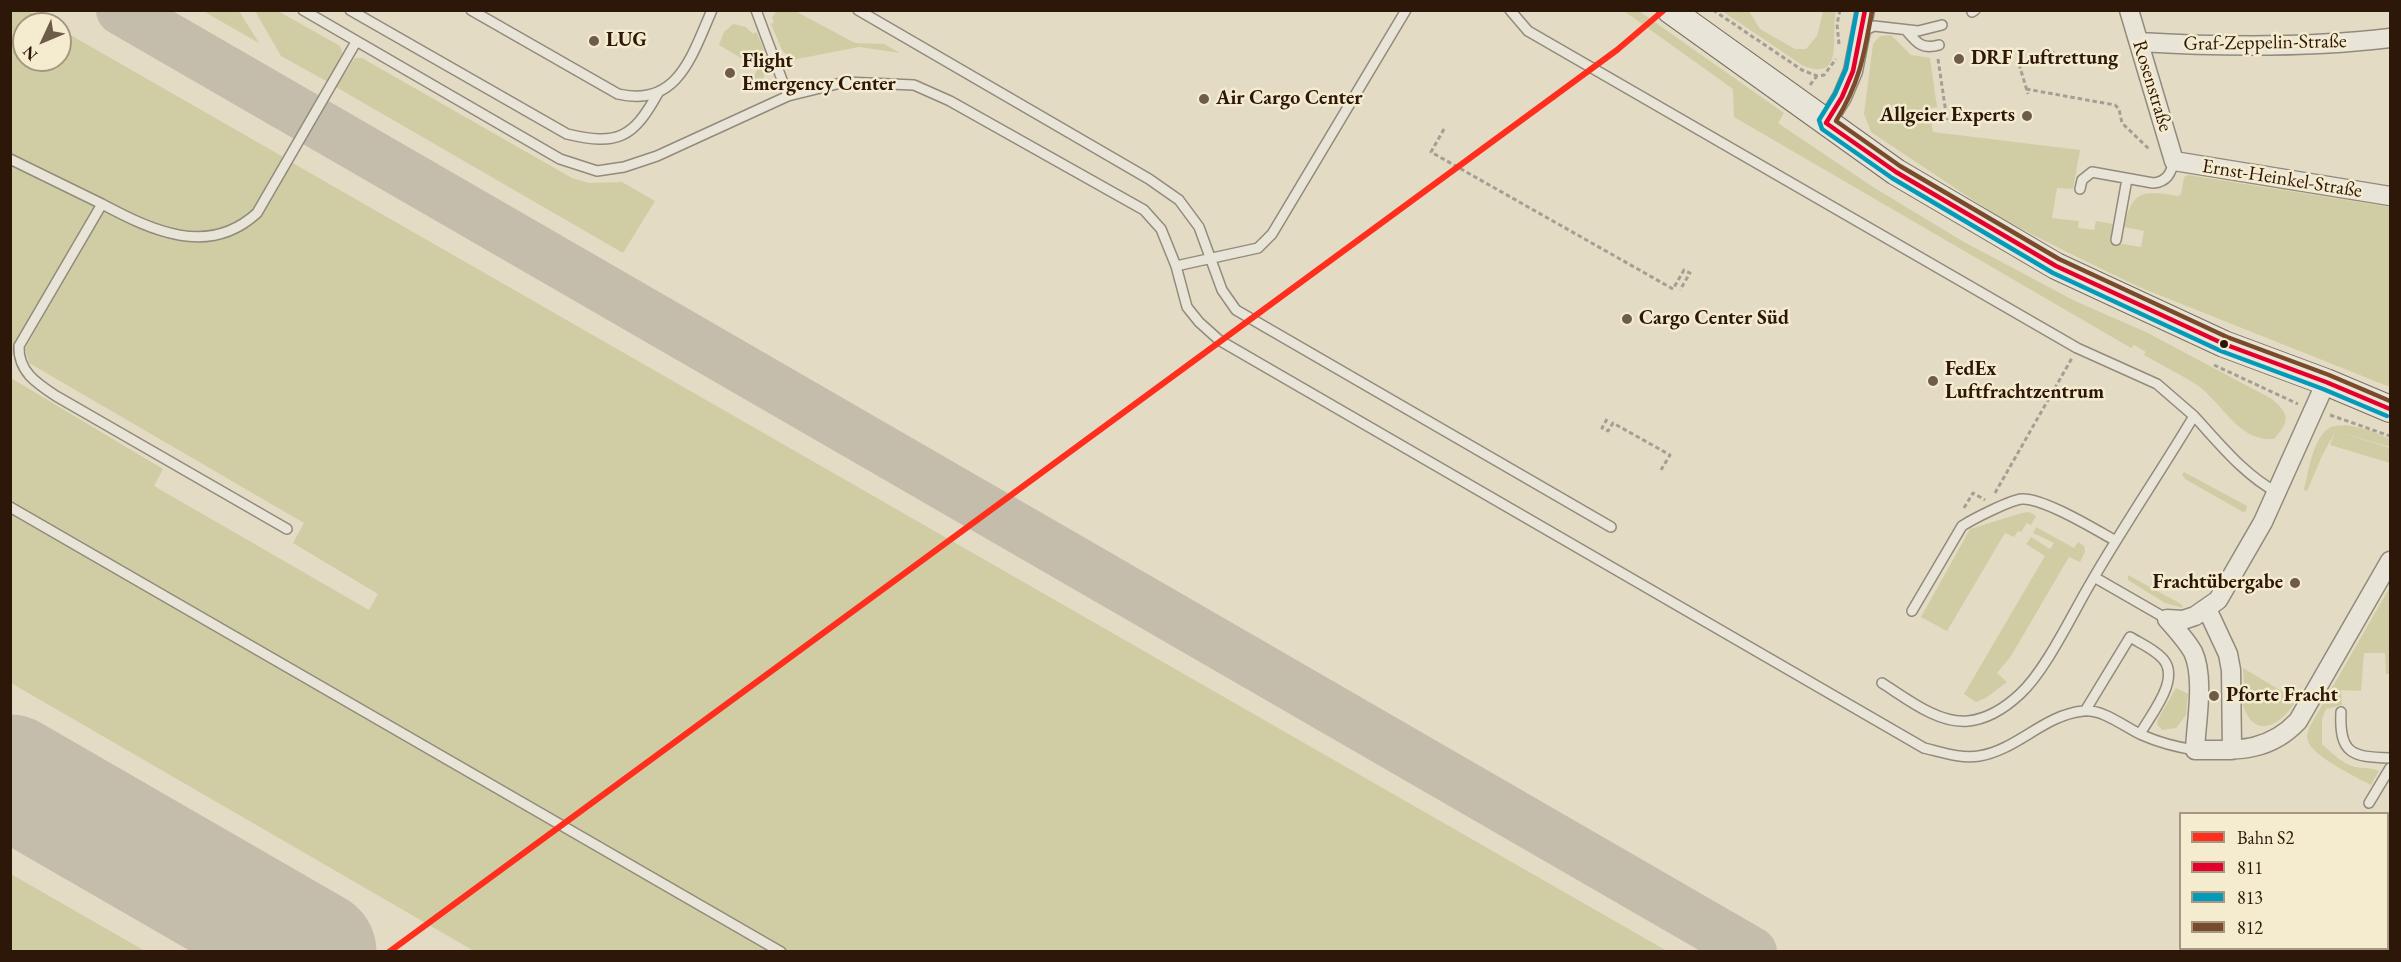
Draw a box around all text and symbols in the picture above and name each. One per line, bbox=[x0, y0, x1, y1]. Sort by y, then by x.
north arrow bbox=[12, 12, 72, 72]
place label: LUG bbox=[606, 29, 647, 53]
street label: Graf-Zeppelin-Straße bbox=[2183, 30, 2347, 56]
marker: LUG bbox=[587, 34, 601, 48]
street label: Rosenstraße bbox=[2127, 37, 2177, 135]
text: N bbox=[18, 42, 42, 65]
place label: DRF Luftrettung bbox=[1971, 47, 2118, 71]
place label: Flight Emergency Center bbox=[742, 50, 896, 97]
marker: DRF Luftrettung bbox=[1952, 52, 1966, 66]
marker: Flight Emergency Center bbox=[723, 66, 737, 80]
place label: Air Cargo Center bbox=[1216, 87, 1363, 111]
marker: Air Cargo Center bbox=[1197, 92, 1211, 106]
place label: Allgeier Experts bbox=[1880, 104, 2015, 128]
marker: Allgeier Experts bbox=[2020, 109, 2034, 123]
street label: Ernst-Heinkel-Straße bbox=[2200, 154, 2364, 204]
place label: Cargo Center Süd bbox=[1639, 307, 1789, 331]
marker: Cargo Center Süd bbox=[1620, 312, 1634, 326]
unlabelled marker bbox=[2218, 338, 2230, 350]
place label: FedEx Luftfrachtzentrum bbox=[1945, 358, 2104, 405]
marker: FedEx Luftfrachtzentrum bbox=[1926, 374, 1940, 388]
place label: Frachtübergabe bbox=[2152, 571, 2283, 595]
marker: Frachtübergabe bbox=[2288, 576, 2302, 590]
place label: Pforte Fracht bbox=[2226, 684, 2338, 708]
marker: Pforte Fracht bbox=[2207, 689, 2221, 703]
legend bbox=[2179, 812, 2389, 950]
text: Bahn S2 bbox=[2237, 826, 2294, 849]
text: 811 bbox=[2237, 856, 2263, 879]
text: 813 bbox=[2237, 886, 2263, 909]
text: 812 bbox=[2237, 916, 2263, 939]

